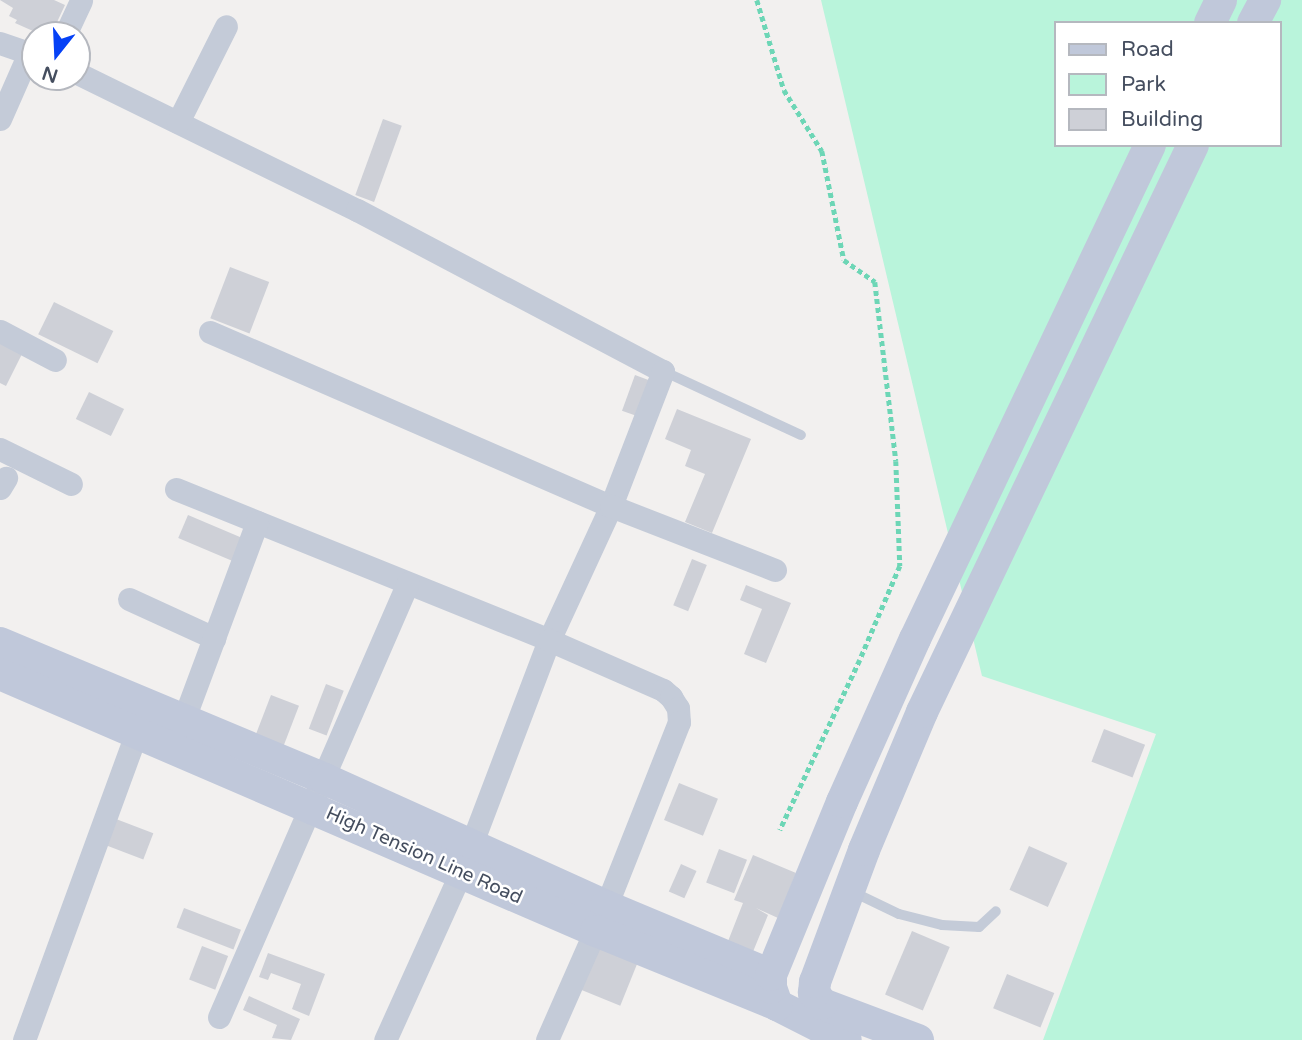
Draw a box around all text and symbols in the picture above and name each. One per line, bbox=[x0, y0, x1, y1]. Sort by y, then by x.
north arrow bbox=[21, 21, 91, 91]
legend bbox=[1054, 21, 1281, 147]
text: Road bbox=[1121, 37, 1174, 62]
text: N bbox=[39, 61, 61, 87]
text: Park bbox=[1121, 72, 1166, 97]
text: Building bbox=[1121, 107, 1203, 132]
street label: High Tension Line Road bbox=[322, 802, 526, 910]

